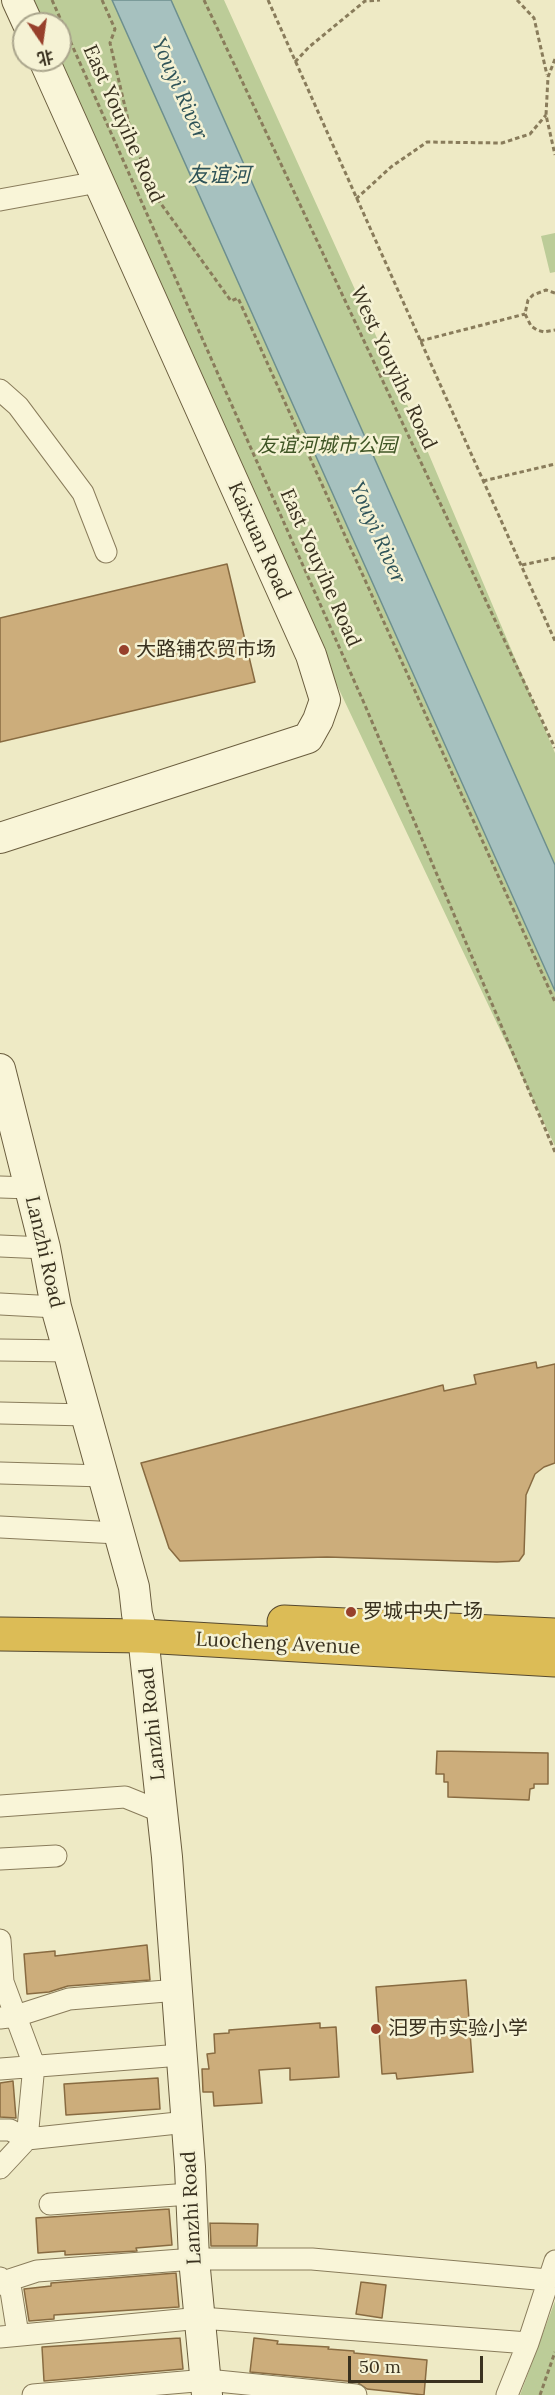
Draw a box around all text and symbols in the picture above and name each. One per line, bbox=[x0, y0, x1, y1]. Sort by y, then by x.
north arrow bbox=[12, 12, 72, 72]
water label: Youyi River bbox=[145, 34, 213, 144]
street label: East Youyihe Road bbox=[77, 41, 169, 207]
text: 北 bbox=[36, 46, 56, 69]
water label: 友谊河 bbox=[188, 163, 250, 189]
street label: West Youyihe Road bbox=[345, 282, 441, 454]
park label: 友谊河城市公园 bbox=[257, 434, 397, 458]
street label: Kaixuan Road bbox=[222, 478, 296, 604]
water label: Youyi River bbox=[343, 478, 411, 588]
street label: East Youyihe Road bbox=[274, 485, 366, 651]
place label: 大路铺农贸市场 bbox=[136, 638, 276, 662]
marker: 大路铺农贸市场 bbox=[117, 643, 131, 657]
street label: Lanzhi Road bbox=[19, 1194, 69, 1310]
place label: 罗城中央广场 bbox=[363, 1600, 483, 1624]
marker: 罗城中央广场 bbox=[344, 1605, 358, 1619]
street label: Luocheng Avenue bbox=[195, 1628, 361, 1660]
street label: Lanzhi Road bbox=[135, 1666, 171, 1782]
place label: 汨罗市实验小学 bbox=[388, 2017, 528, 2041]
marker: 汨罗市实验小学 bbox=[369, 2022, 383, 2036]
street label: Lanzhi Road bbox=[177, 2150, 207, 2266]
scale bar bbox=[351, 2344, 486, 2382]
text: 50 m bbox=[359, 2355, 401, 2378]

